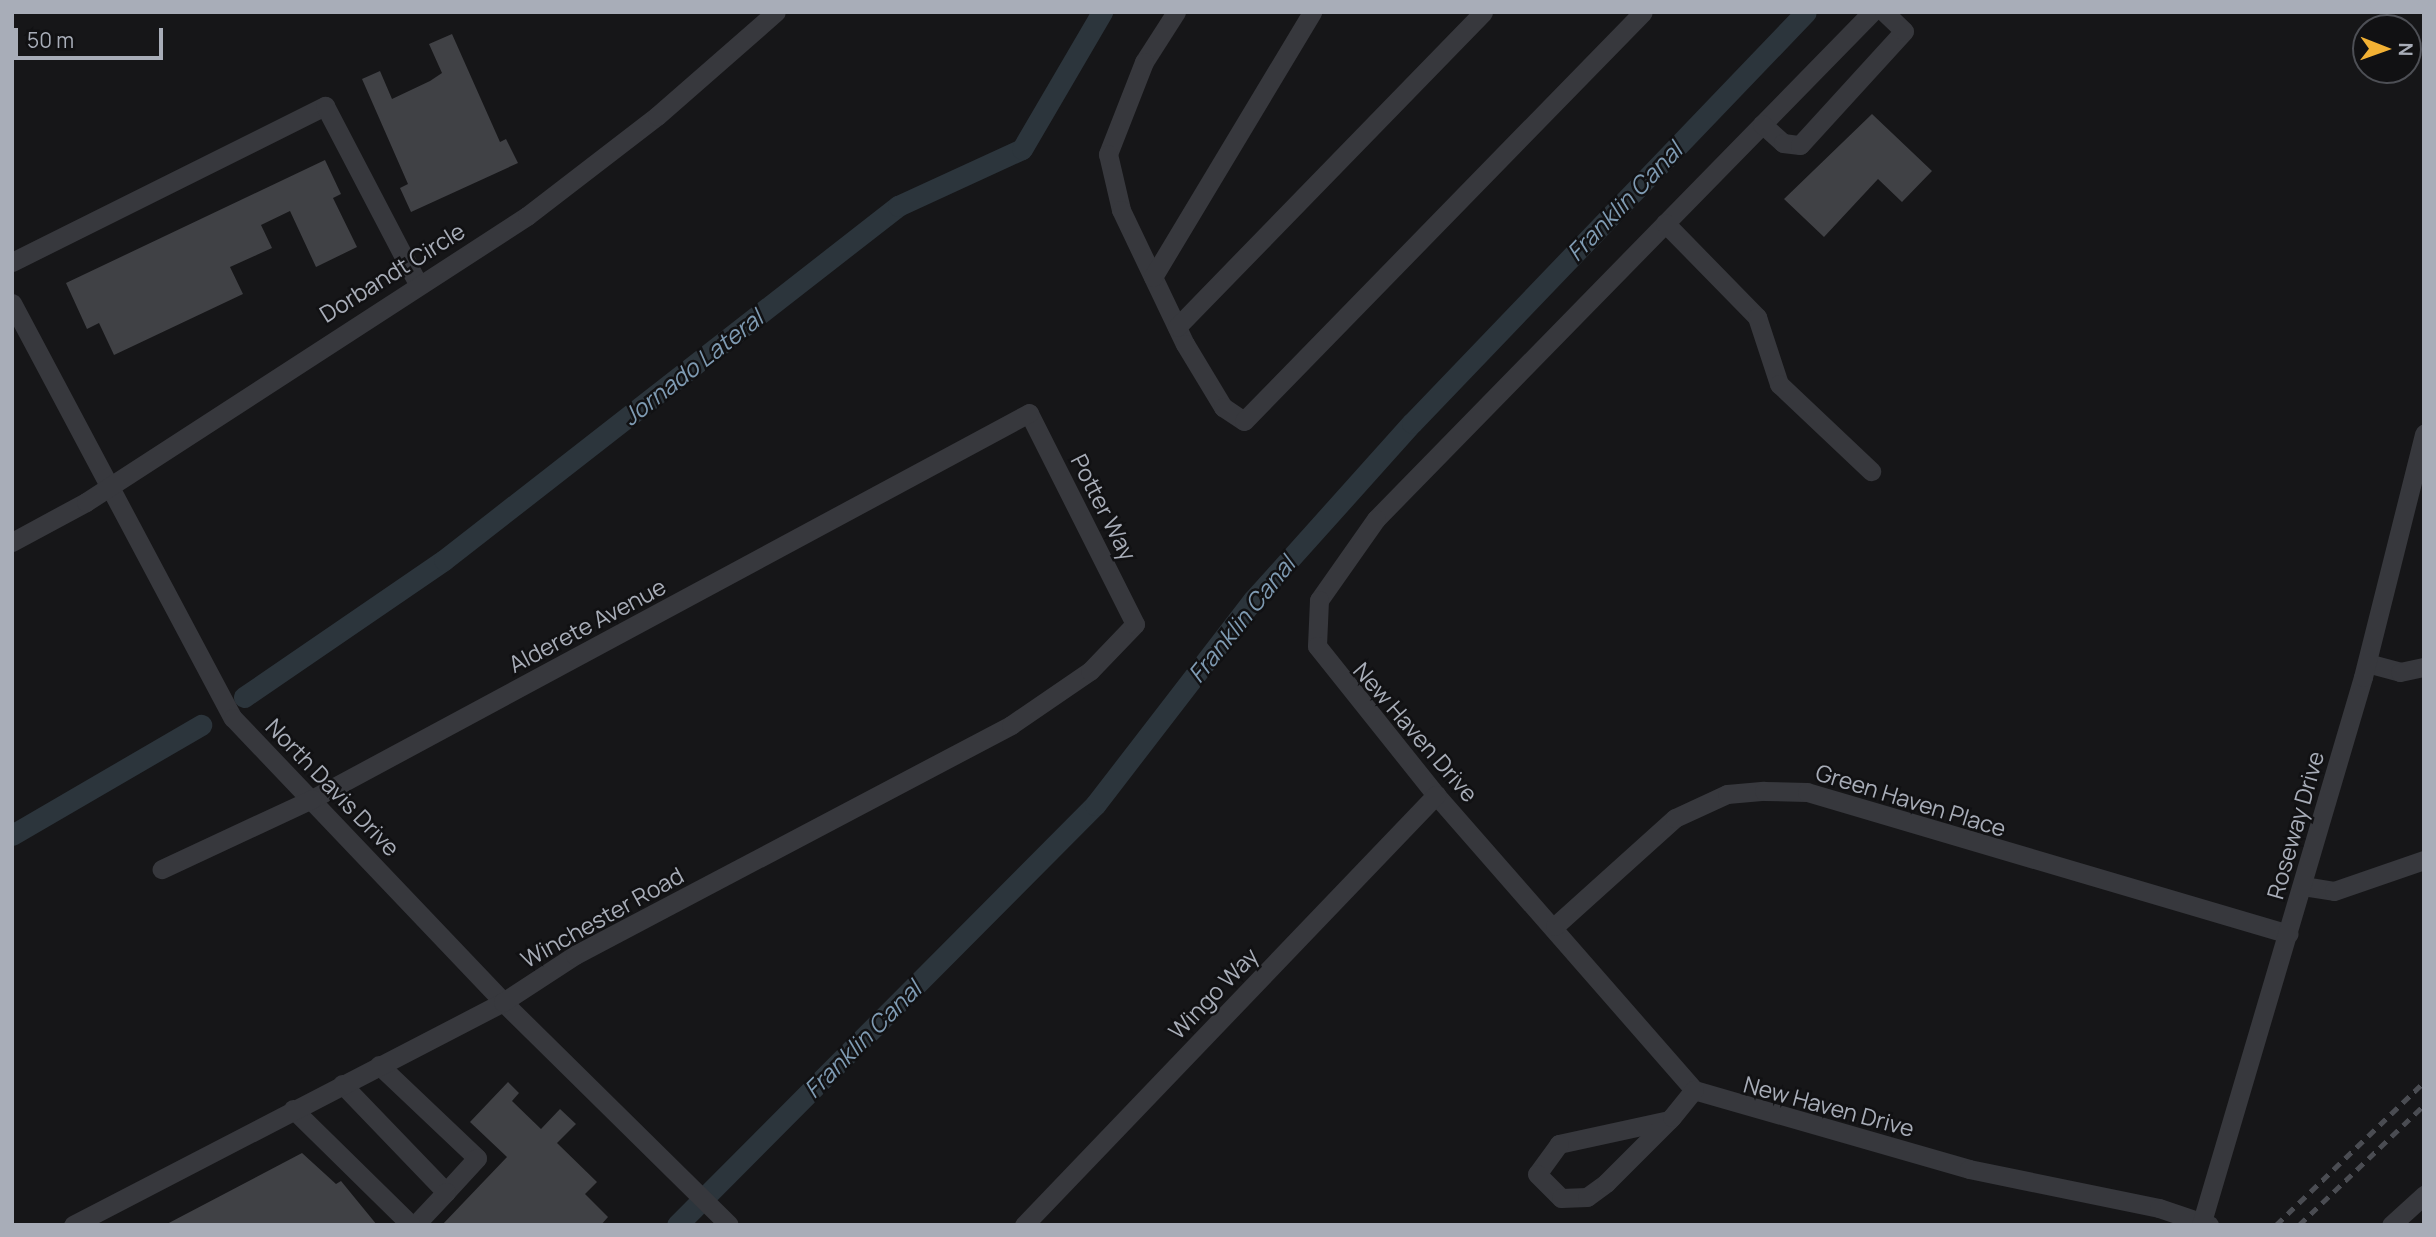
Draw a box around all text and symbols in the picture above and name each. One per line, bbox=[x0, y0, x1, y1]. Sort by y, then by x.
scale bar bbox=[18, 14, 166, 58]
north arrow bbox=[2352, 14, 2422, 84]
text: 50 m bbox=[27, 26, 74, 54]
text: N bbox=[2393, 42, 2419, 56]
water label: Franklin Canal bbox=[1560, 136, 1688, 266]
street label: Dorbandt Circle bbox=[314, 216, 470, 328]
water label: Jornado Lateral bbox=[616, 303, 768, 431]
street label: Potter Way bbox=[1065, 449, 1143, 565]
water label: Franklin Canal bbox=[1181, 550, 1301, 688]
street label: Alderete Avenue bbox=[504, 572, 670, 678]
street label: New Haven Drive bbox=[1348, 657, 1484, 807]
street label: North Davis Drive bbox=[260, 713, 406, 861]
street label: Roseway Drive bbox=[2261, 748, 2329, 902]
street label: Green Haven Place bbox=[1812, 758, 2010, 842]
street label: Winchester Road bbox=[516, 861, 688, 973]
street label: Wingo Way bbox=[1163, 941, 1263, 1045]
water label: Franklin Canal bbox=[797, 974, 927, 1104]
street label: New Haven Drive bbox=[1741, 1070, 1917, 1142]

